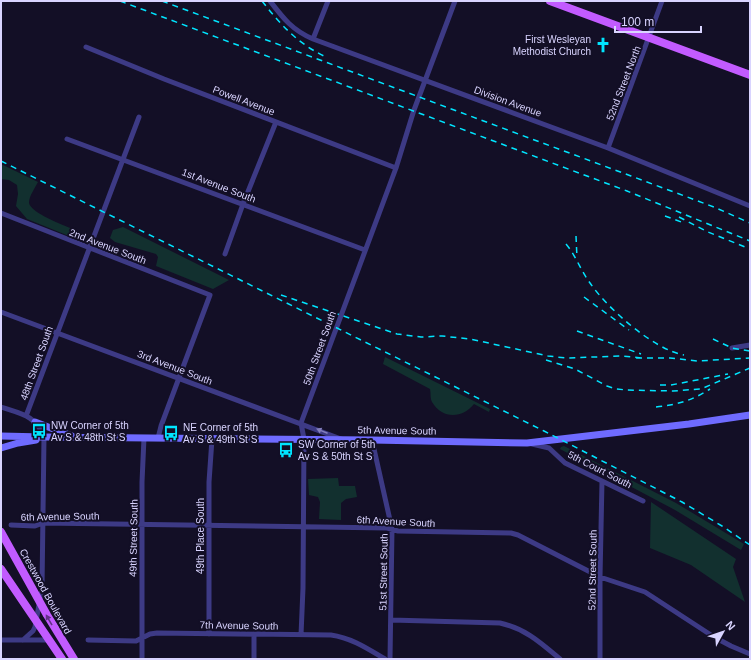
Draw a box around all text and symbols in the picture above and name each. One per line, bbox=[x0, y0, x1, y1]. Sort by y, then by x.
scale bar bbox=[615, 8, 701, 34]
text: 100 m bbox=[621, 15, 654, 29]
place label: First Wesleyan Methodist Church bbox=[513, 34, 591, 57]
church icon: First Wesleyan Methodist Church bbox=[594, 36, 612, 54]
street label: 52nd Street North bbox=[604, 44, 643, 122]
street label: Powell Avenue bbox=[211, 84, 277, 117]
street label: Division Avenue bbox=[473, 84, 543, 119]
street label: 1st Avenue South bbox=[180, 166, 257, 205]
street label: 2nd Avenue South bbox=[68, 227, 148, 266]
street label: 50th Street South bbox=[301, 310, 338, 387]
street label: 48th Street South bbox=[18, 325, 55, 402]
street label: 3rd Avenue South bbox=[136, 348, 214, 387]
place label: NW Corner of 5th Av S & 48th St S bbox=[51, 420, 129, 443]
bus stop icon: NW Corner of 5th Av S & 48th St S bbox=[30, 422, 48, 440]
place label: NE Corner of 5th Av S & 49th St S bbox=[183, 422, 258, 445]
bus stop icon: NE Corner of 5th Av S & 49th St S bbox=[162, 424, 180, 442]
street label: 5th Avenue South bbox=[358, 424, 436, 437]
one-way arrow bbox=[316, 428, 328, 434]
place label: SW Corner of 5th Av S & 50th St S bbox=[298, 439, 375, 462]
bus stop icon: SW Corner of 5th Av S & 50th St S bbox=[277, 441, 295, 459]
street label: 5th Court South bbox=[566, 449, 633, 490]
street label: 49th Place South bbox=[195, 498, 206, 574]
street label: 49th Street South bbox=[127, 499, 140, 577]
street label: 6th Avenue South bbox=[21, 510, 99, 523]
street label: 6th Avenue South bbox=[356, 514, 436, 529]
street label: 52nd Street South bbox=[586, 530, 599, 610]
street label: 51st Street South bbox=[377, 533, 390, 611]
street label: Crestwood Boulevard bbox=[18, 547, 74, 636]
north arrow bbox=[703, 612, 743, 652]
one-way arrow bbox=[46, 614, 53, 626]
street label: 7th Avenue South bbox=[200, 619, 278, 632]
text: N bbox=[724, 619, 738, 633]

